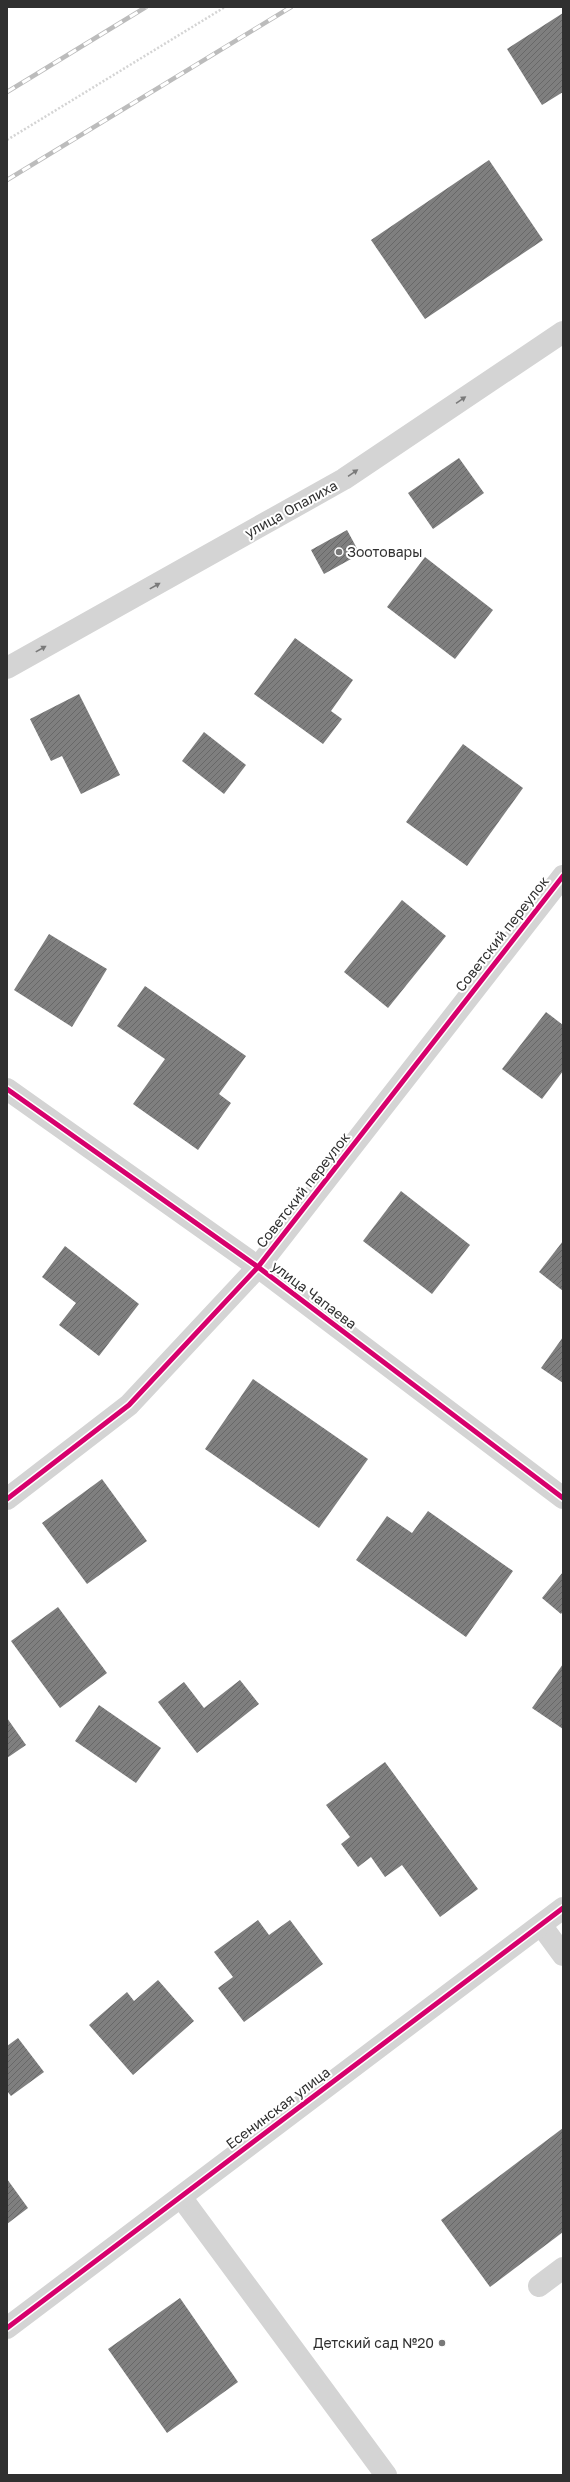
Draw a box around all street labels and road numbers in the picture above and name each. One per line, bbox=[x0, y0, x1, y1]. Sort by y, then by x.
street label: улица Опалиха bbox=[241, 476, 340, 541]
street label: Советский переулок bbox=[451, 873, 552, 995]
street label: Советский переулок bbox=[252, 1129, 353, 1251]
street label: улица Чапаева bbox=[268, 1257, 360, 1332]
street label: Есенинская улица bbox=[222, 2063, 333, 2152]

